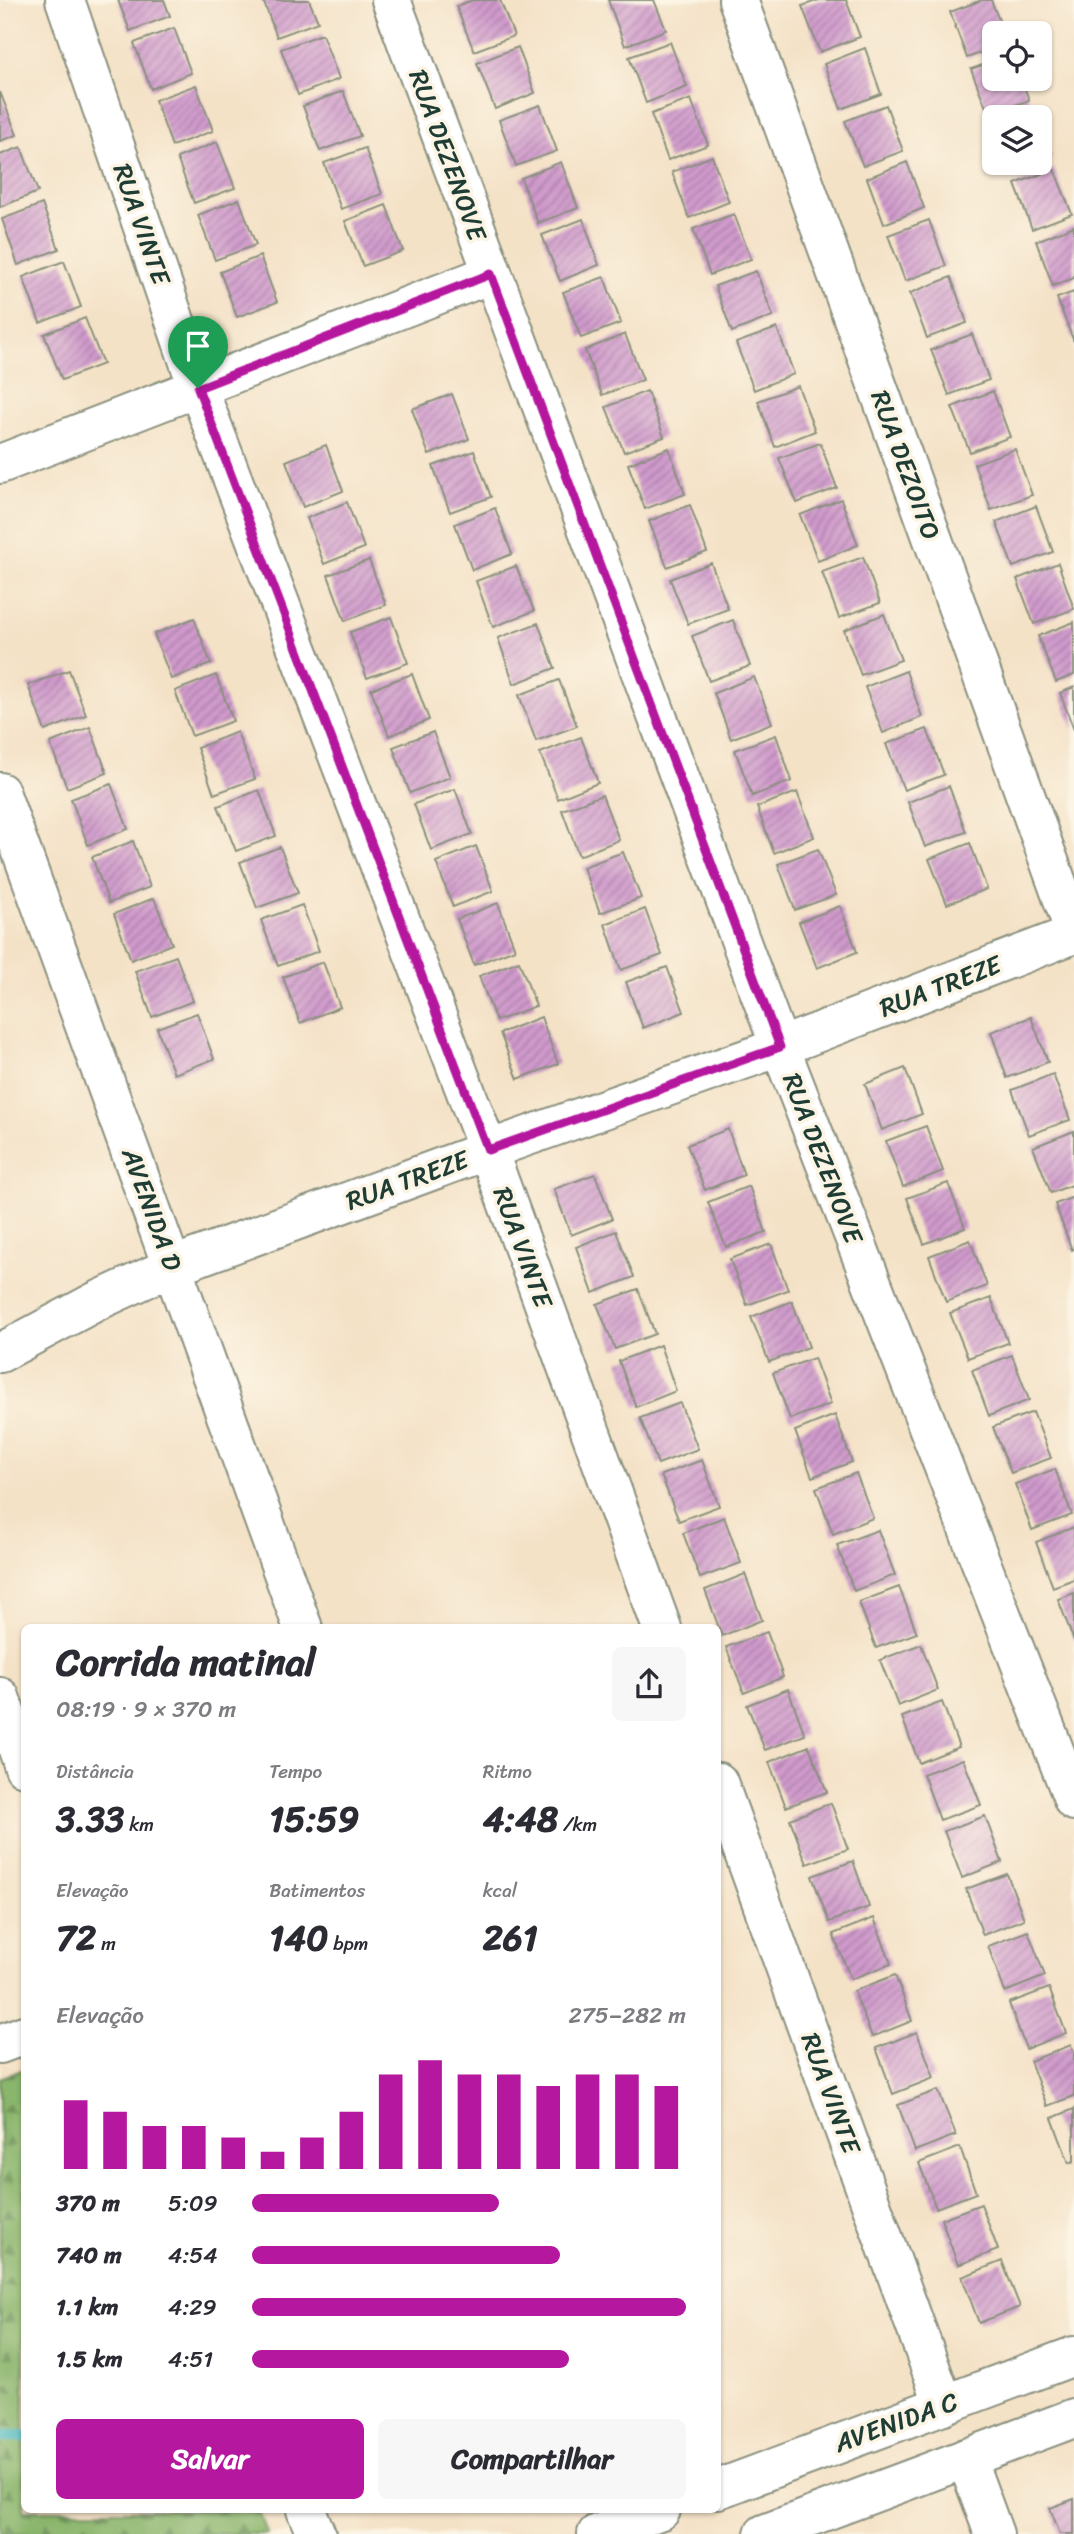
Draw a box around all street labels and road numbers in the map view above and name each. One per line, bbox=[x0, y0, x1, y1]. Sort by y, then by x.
street label: RUA DEZENOVE bbox=[396, 63, 501, 249]
street label: RUA VINTE bbox=[100, 157, 185, 293]
street label: RUA DEZOITO bbox=[858, 384, 954, 546]
street label: RUA TREZE bbox=[872, 941, 1009, 1030]
street label: RUA DEZENOVE bbox=[769, 1066, 877, 1251]
street label: RUA TREZE bbox=[339, 1136, 476, 1223]
street label: AVENIDA D bbox=[108, 1140, 196, 1277]
street label: RUA VINTE bbox=[480, 1180, 567, 1316]
street label: RUA VINTE bbox=[788, 2026, 875, 2162]
street label: AVENIDA C bbox=[827, 2378, 964, 2466]

